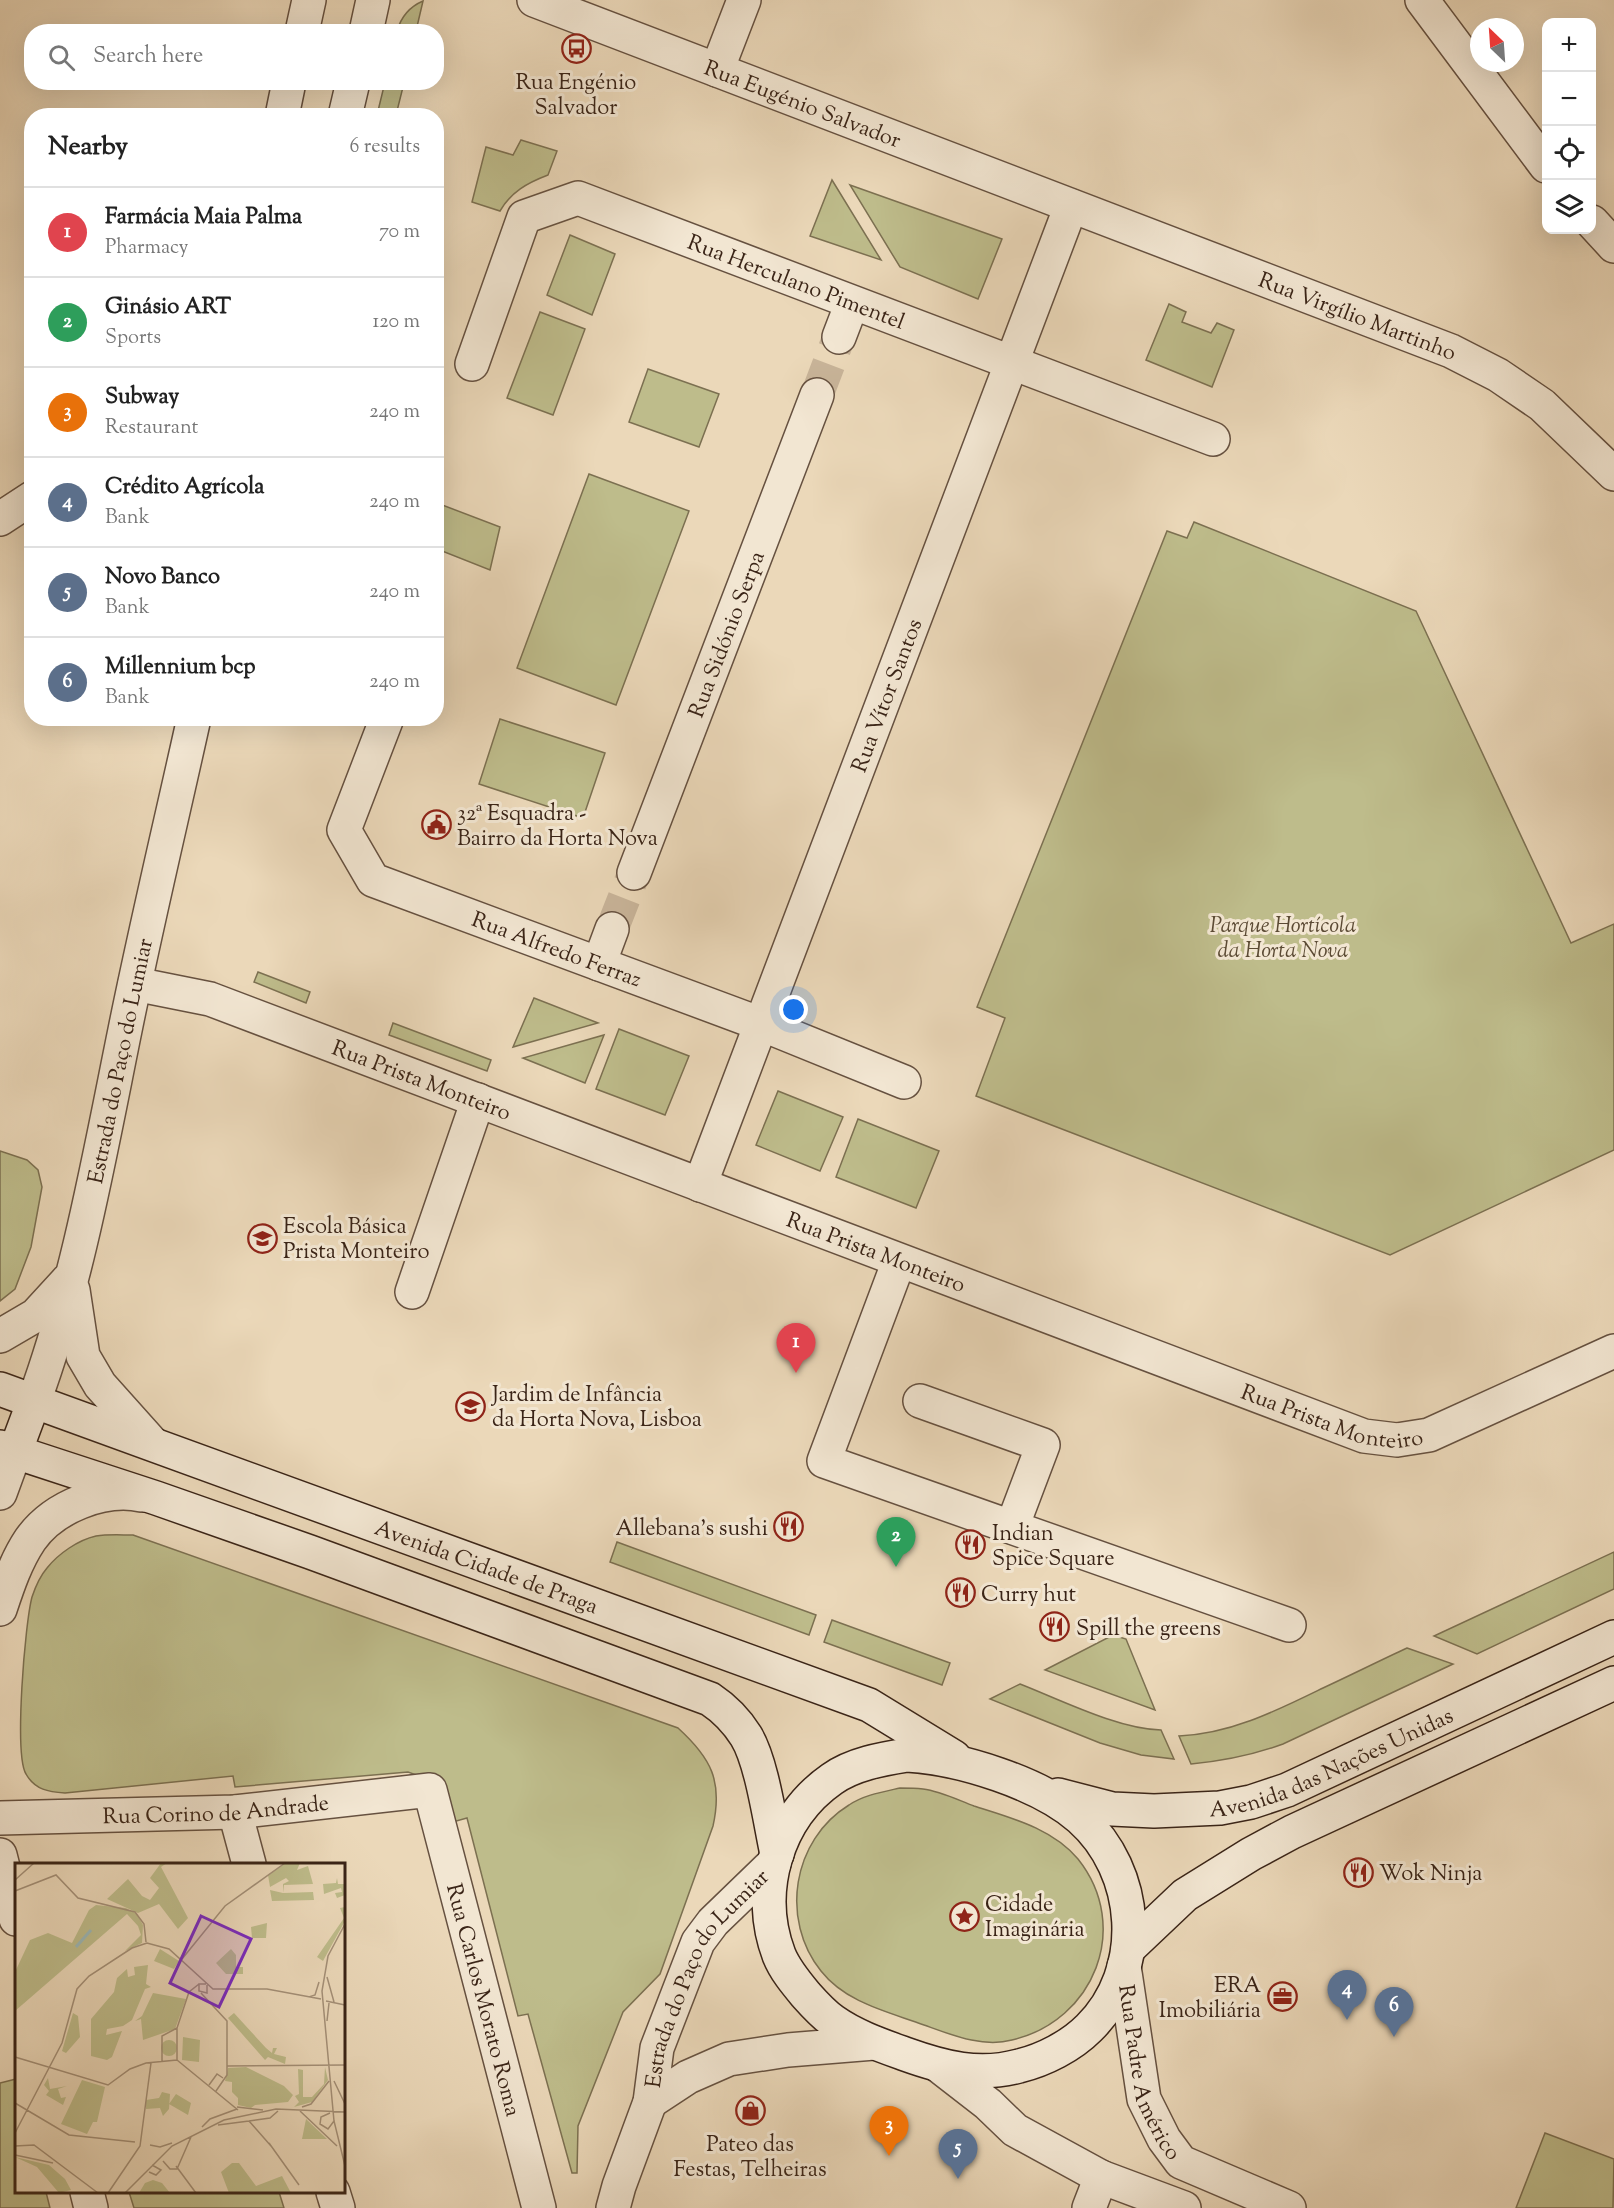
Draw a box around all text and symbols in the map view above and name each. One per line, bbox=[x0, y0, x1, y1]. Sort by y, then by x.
north arrow bbox=[1470, 18, 1524, 72]
map controls bbox=[1542, 18, 1596, 234]
button: + bbox=[1542, 18, 1596, 72]
search box bbox=[24, 24, 444, 90]
bus stop icon: Rua Engénio Salvador bbox=[560, 33, 592, 65]
icon: search bbox=[45, 41, 78, 74]
text: Search here bbox=[93, 41, 203, 73]
street label: Rua Eugénio Salvador bbox=[699, 54, 905, 158]
place label: Rua Engénio Salvador bbox=[516, 68, 636, 125]
button: − bbox=[1542, 72, 1596, 126]
button: locate bbox=[1542, 126, 1596, 180]
text: Nearby bbox=[48, 129, 128, 166]
text: 6 results bbox=[350, 133, 420, 162]
button: layers bbox=[1542, 180, 1596, 234]
text: Farmácia Maia Palma bbox=[105, 202, 302, 234]
text: 1 bbox=[64, 218, 71, 247]
text: 70 m bbox=[379, 218, 420, 247]
street label: Rua Herculano Pimentel bbox=[682, 228, 909, 340]
text: Pharmacy bbox=[105, 234, 188, 263]
street label: Rua Virgílio Martinho bbox=[1253, 266, 1460, 370]
text: Ginásio ART bbox=[105, 292, 231, 324]
text: 2 bbox=[63, 308, 72, 337]
text: 120 m bbox=[372, 308, 420, 337]
text: Sports bbox=[105, 324, 161, 353]
text: Subway bbox=[105, 382, 179, 414]
text: 3 bbox=[63, 398, 72, 427]
text: 240 m bbox=[369, 398, 420, 427]
text: Restaurant bbox=[105, 414, 198, 443]
text: Crédito Agrícola bbox=[105, 472, 264, 504]
text: 4 bbox=[62, 488, 73, 517]
text: 240 m bbox=[369, 488, 420, 517]
text: Bank bbox=[105, 504, 150, 533]
street label: Rua Sidónio Serpa bbox=[682, 547, 775, 723]
text: Novo Banco bbox=[105, 562, 220, 594]
text: 5 bbox=[64, 578, 71, 607]
text: 240 m bbox=[369, 578, 420, 607]
text: Bank bbox=[105, 594, 150, 623]
street label: Rua Vítor Santos bbox=[845, 615, 932, 778]
text: Millennium bcp bbox=[105, 652, 255, 684]
text: 6 bbox=[63, 668, 72, 697]
text: 240 m bbox=[369, 668, 420, 697]
text: Bank bbox=[105, 684, 150, 713]
place label: 32ª Esquadra - Bairro da Horta Nova bbox=[457, 799, 658, 856]
public building icon: 32ª Esquadra - Bairro da Horta Nova bbox=[420, 809, 452, 841]
street label: Rua Alfredo Ferraz bbox=[466, 905, 645, 997]
park label: Parque Hortícola da Horta Nova bbox=[1210, 911, 1356, 968]
street label: Estrada do Paço do Lumiar bbox=[81, 936, 163, 1187]
your location bbox=[779, 995, 808, 1024]
street label: Rua Prista Monteiro bbox=[327, 1034, 515, 1131]
street label: Rua Prista Monteiro bbox=[781, 1206, 969, 1303]
place label: Escola Básica Prista Monteiro bbox=[283, 1212, 430, 1269]
school or university icon: Escola Básica Prista Monteiro bbox=[246, 1222, 278, 1254]
pin: 1 bbox=[776, 1324, 816, 1373]
street label: Rua Prista Monteiro bbox=[1236, 1378, 1426, 1459]
place label: Jardim de Infância da Horta Nova, Lisboa bbox=[491, 1380, 702, 1437]
school or university icon: Jardim de Infância da Horta Nova, Lisboa bbox=[455, 1390, 487, 1422]
restaurant icon: Allebana's sushi bbox=[773, 1511, 805, 1543]
street label: Avenida Cidade de Praga bbox=[370, 1514, 602, 1624]
place label: Allebana's sushi bbox=[615, 1514, 768, 1546]
pin: 2 bbox=[876, 1518, 916, 1567]
place label: Indian Spice Square bbox=[992, 1519, 1115, 1576]
restaurant icon: Indian Spice Square bbox=[955, 1529, 987, 1561]
restaurant icon: Curry hut bbox=[944, 1577, 976, 1609]
place label: Curry hut bbox=[981, 1580, 1077, 1612]
restaurant icon: Spill the greens bbox=[1039, 1611, 1071, 1643]
place label: Spill the greens bbox=[1076, 1614, 1221, 1646]
street label: Avenida das Nações Unidas bbox=[1209, 1701, 1459, 1827]
street label: Rua Corino de Andrade bbox=[102, 1789, 331, 1834]
restaurant icon: Wok Ninja bbox=[1342, 1856, 1374, 1888]
place label: Wok Ninja bbox=[1379, 1859, 1482, 1891]
inset map bbox=[15, 1863, 345, 2193]
street label: Estrada do Paço do Lumiar bbox=[639, 1863, 778, 2090]
street label: Rua Carlos Morato Roma bbox=[436, 1881, 527, 2120]
place label: Cidade Imaginária bbox=[985, 1890, 1085, 1947]
place icon: Cidade Imaginária bbox=[948, 1900, 980, 1932]
pin: 4 bbox=[1328, 1970, 1366, 2020]
place label: ERA Imobiliária bbox=[1159, 1971, 1261, 2028]
office icon: ERA Imobiliária bbox=[1266, 1981, 1298, 2013]
street label: Rua Padre Américo bbox=[1108, 1983, 1188, 2168]
pin: 6 bbox=[1374, 1988, 1414, 2037]
shop icon: Pateo das Festas, Telheiras bbox=[734, 2095, 766, 2127]
pin: 3 bbox=[870, 2106, 908, 2156]
place label: Pateo das Festas, Telheiras bbox=[673, 2130, 827, 2187]
pin: 5 bbox=[938, 2130, 978, 2179]

